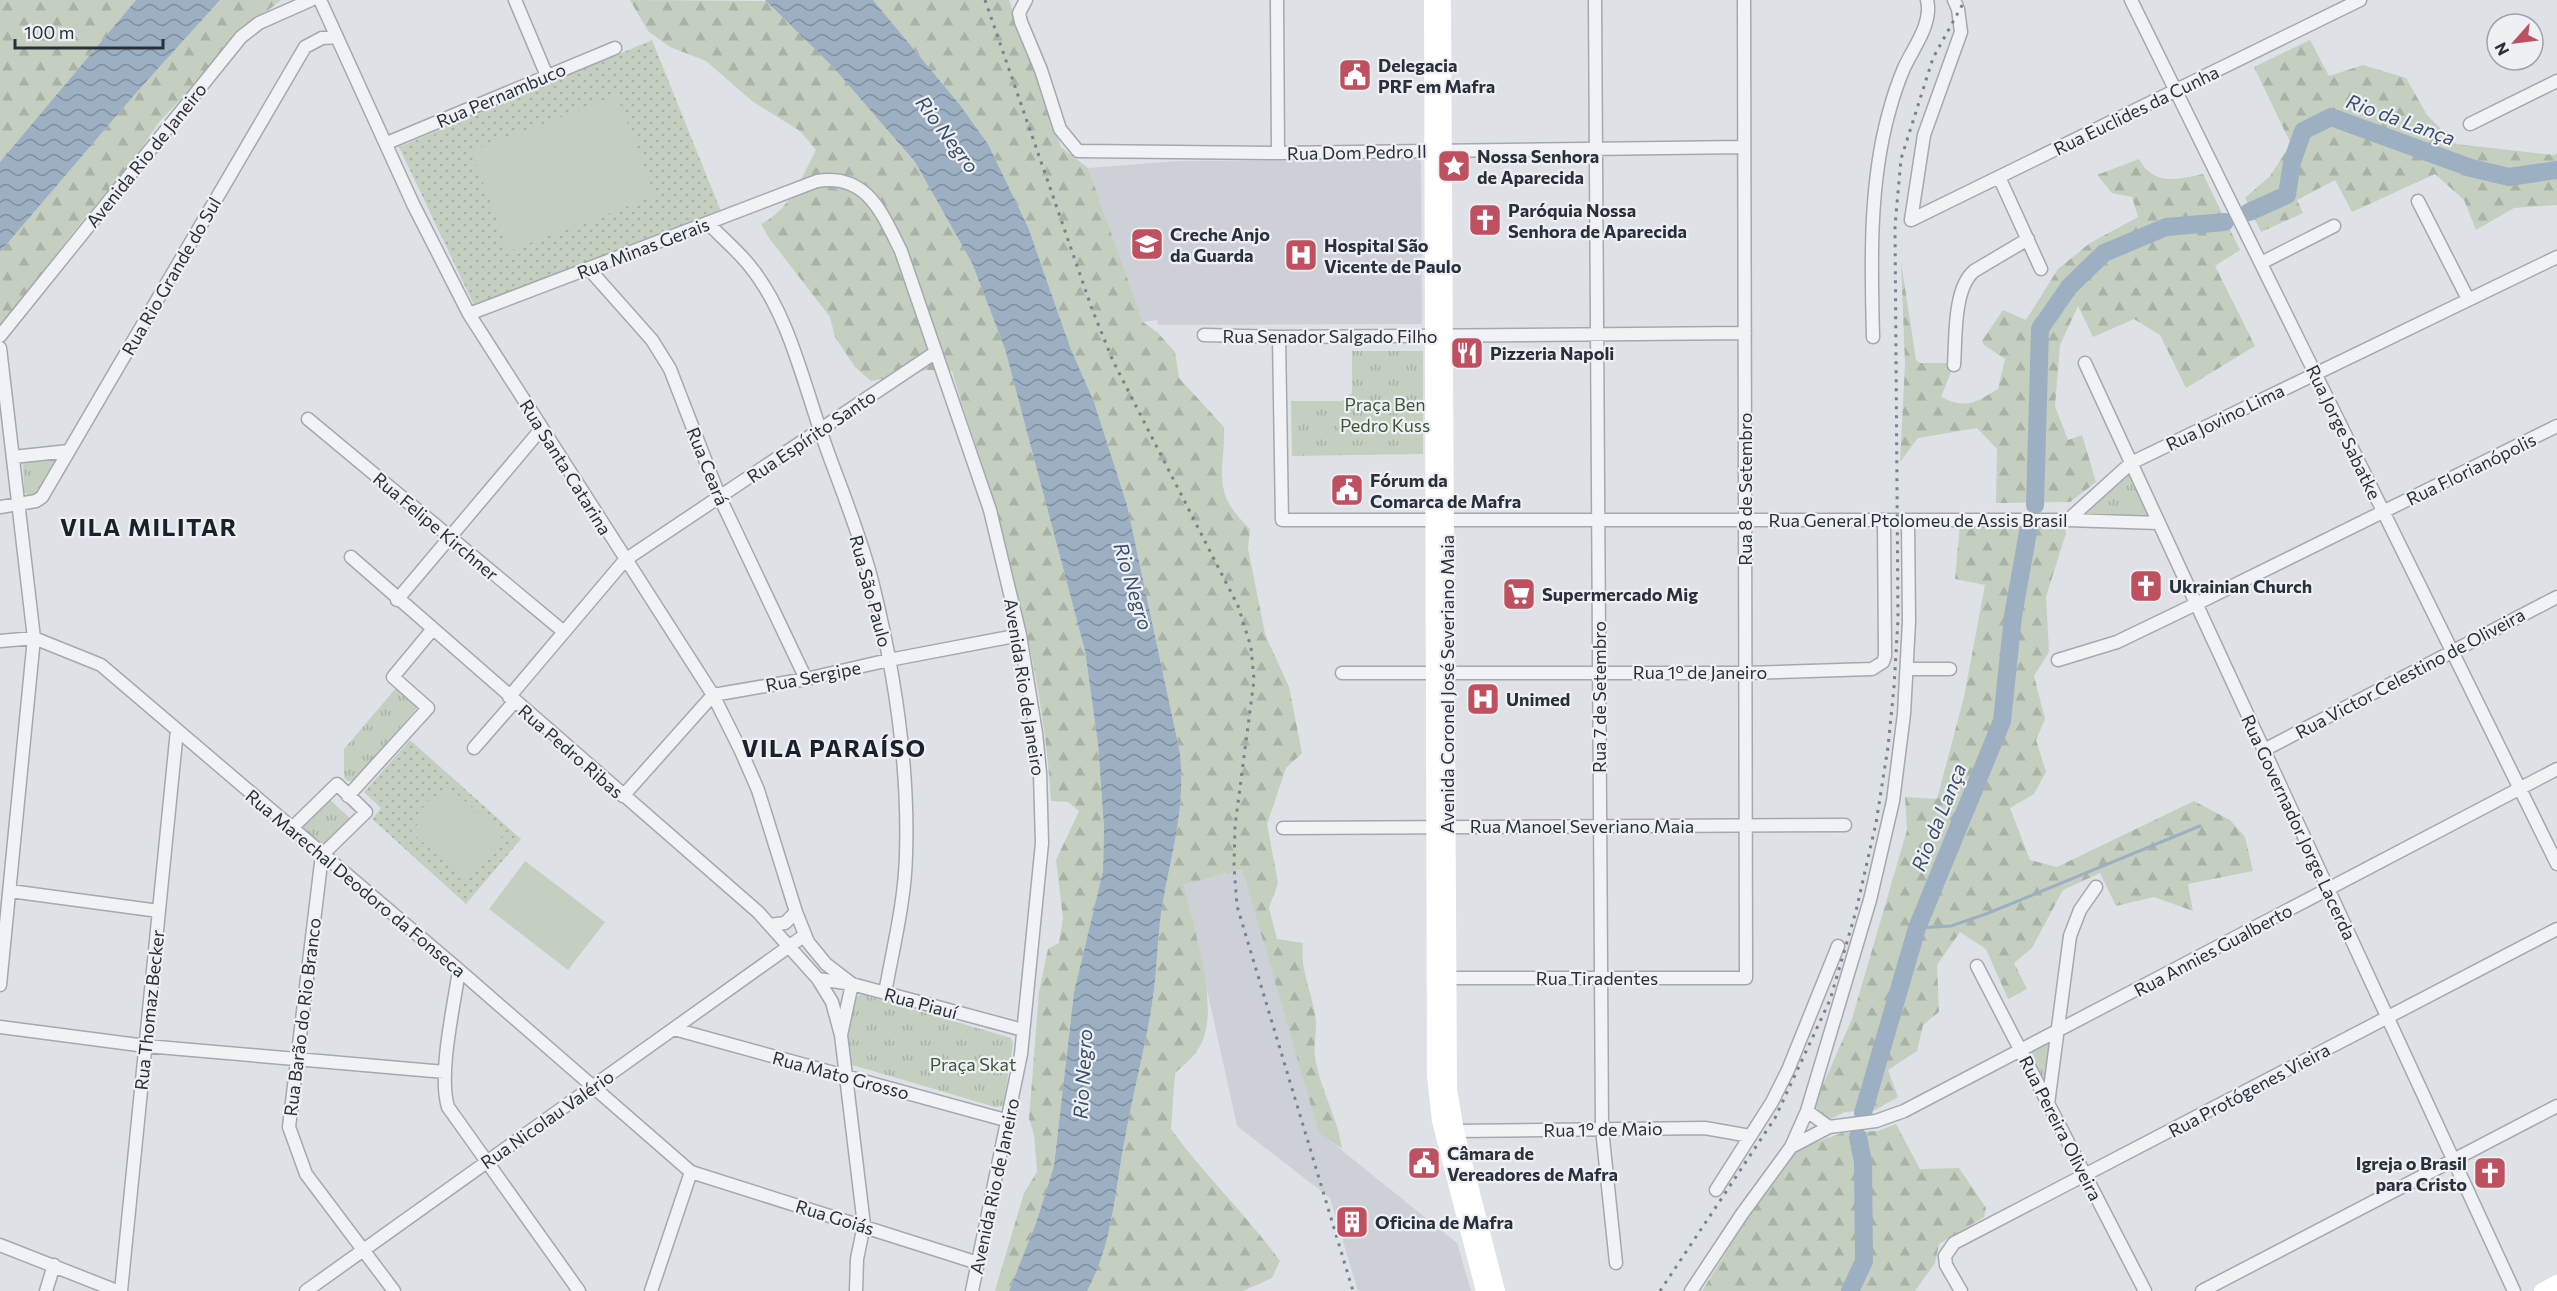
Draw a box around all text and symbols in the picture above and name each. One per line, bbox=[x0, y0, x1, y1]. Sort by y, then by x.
scale bar bbox=[15, 12, 164, 50]
north arrow bbox=[2485, 12, 2545, 72]
text: 100 m bbox=[24, 21, 74, 43]
text: N bbox=[2490, 40, 2513, 59]
place label: Delegacia PRF em Mafra bbox=[1378, 54, 1495, 97]
public building icon: Delegacia PRF em Mafra bbox=[1337, 57, 1373, 93]
street label: Rua Pernambuco bbox=[433, 58, 569, 132]
street label: Rua Euclides da Cunha bbox=[2050, 60, 2222, 160]
street label: Avenida Rio de Janeiro bbox=[81, 78, 211, 232]
water label: Rio da Lança bbox=[2343, 88, 2459, 150]
water label: Rio Negro bbox=[911, 91, 985, 177]
street label: Rua Dom Pedro II bbox=[1287, 140, 1427, 164]
place label: Nossa Senhora de Aparecida bbox=[1477, 145, 1599, 188]
place icon: Nossa Senhora de Aparecida bbox=[1436, 148, 1472, 184]
street label: Rua Rio Grande do Sul bbox=[117, 193, 225, 359]
place label: Paróquia Nossa Senhora de Aparecida bbox=[1508, 199, 1687, 242]
church icon: Paróquia Nossa Senhora de Aparecida bbox=[1467, 202, 1503, 238]
street label: Rua Minas Gerais bbox=[574, 213, 712, 283]
place label: Creche Anjo da Guarda bbox=[1170, 223, 1270, 266]
school or university icon: Creche Anjo da Guarda bbox=[1129, 226, 1165, 262]
place label: Hospital São Vicente de Paulo bbox=[1324, 234, 1462, 277]
hospital icon: Hospital São Vicente de Paulo bbox=[1283, 237, 1319, 273]
street label: Rua Senador Salgado Filho bbox=[1222, 325, 1438, 347]
restaurant icon: Pizzeria Napoli bbox=[1449, 335, 1485, 371]
place label: Pizzeria Napoli bbox=[1490, 342, 1614, 364]
street label: Rua Jorge Sabatke bbox=[2302, 361, 2386, 503]
street label: Rua Jovino Lima bbox=[2162, 379, 2288, 455]
street label: Rua Espírito Santo bbox=[742, 385, 880, 487]
park label: Praça Ben Pedro Kuss bbox=[1340, 393, 1430, 436]
street label: Rua Santa Catarina bbox=[515, 395, 617, 539]
street label: Rua 8 de Setembro bbox=[1734, 412, 1756, 566]
street label: Rua Ceará bbox=[682, 424, 734, 508]
street label: Rua Florianópolis bbox=[2403, 428, 2539, 510]
street label: Rua Felipe Kirchner bbox=[369, 467, 503, 585]
place label: Fórum da Comarca de Mafra bbox=[1370, 469, 1521, 512]
public building icon: Fórum da Comarca de Mafra bbox=[1329, 472, 1365, 508]
street label: Rua General Ptolomeu de Assis Brasil bbox=[1769, 509, 2067, 531]
district label: VILA MILITAR bbox=[60, 512, 238, 541]
street label: Rua São Paulo bbox=[845, 533, 897, 649]
street label: Avenida Coronel José Severiano Maia bbox=[1436, 535, 1458, 833]
water label: Rio Negro bbox=[1109, 539, 1159, 633]
church icon: Ukrainian Church bbox=[2128, 568, 2164, 604]
place label: Ukrainian Church bbox=[2169, 575, 2312, 597]
supermarket icon: Supermercado Mig bbox=[1501, 576, 1537, 612]
place label: Supermercado Mig bbox=[1542, 583, 1698, 605]
street label: Avenida Rio de Janeiro bbox=[1000, 597, 1050, 777]
street label: Rua Victor Celestino de Oliveira bbox=[2292, 603, 2528, 743]
street label: Rua 7 de Setembro bbox=[1588, 621, 1610, 773]
street label: Rua Sergipe bbox=[763, 656, 863, 696]
street label: Rua 1º de Janeiro bbox=[1633, 661, 1767, 683]
hospital icon: Unimed bbox=[1465, 681, 1501, 717]
place label: Unimed bbox=[1506, 688, 1570, 710]
street label: Rua Pedro Ribas bbox=[514, 699, 628, 803]
street label: Rua Governador Jorge Lacerda bbox=[2237, 711, 2361, 943]
district label: VILA PARAÍSO bbox=[741, 733, 927, 762]
water label: Rio da Lança bbox=[1906, 760, 1970, 874]
street label: Rua Marechal Deodoro da Fonseca bbox=[242, 784, 470, 982]
street label: Rua Manoel Severiano Maia bbox=[1470, 815, 1694, 837]
street label: Rua Annies Gualberto bbox=[2130, 899, 2296, 1001]
street label: Rua Barão do Rio Branco bbox=[279, 916, 325, 1118]
street label: Rua Thomaz Becker bbox=[130, 929, 168, 1091]
street label: Rua Tiradentes bbox=[1536, 967, 1658, 989]
street label: Rua Piauí bbox=[882, 983, 961, 1024]
water label: Rio Negro bbox=[1068, 1028, 1096, 1120]
street label: Rua Protógenes Vieira bbox=[2164, 1038, 2334, 1142]
street label: Rua Mato Grosso bbox=[770, 1046, 912, 1104]
street label: Rua Pereira Oliveira bbox=[2015, 1052, 2107, 1204]
park label: Praça Skat bbox=[930, 1053, 1016, 1075]
street label: Rua Nicolau Valério bbox=[476, 1065, 618, 1173]
street label: Avenida Rio de Janeiro bbox=[965, 1096, 1023, 1276]
street label: Rua 1º de Maio bbox=[1543, 1117, 1663, 1141]
place label: Câmara de Vereadores de Mafra bbox=[1447, 1142, 1618, 1185]
public building icon: Câmara de Vereadores de Mafra bbox=[1406, 1145, 1442, 1181]
place label: Igreja o Brasil para Cristo bbox=[2356, 1152, 2467, 1195]
church icon: Igreja o Brasil para Cristo bbox=[2472, 1155, 2508, 1191]
street label: Rua Goiás bbox=[793, 1195, 877, 1239]
building icon: Oficina de Mafra bbox=[1334, 1204, 1370, 1240]
place label: Oficina de Mafra bbox=[1375, 1211, 1513, 1233]

